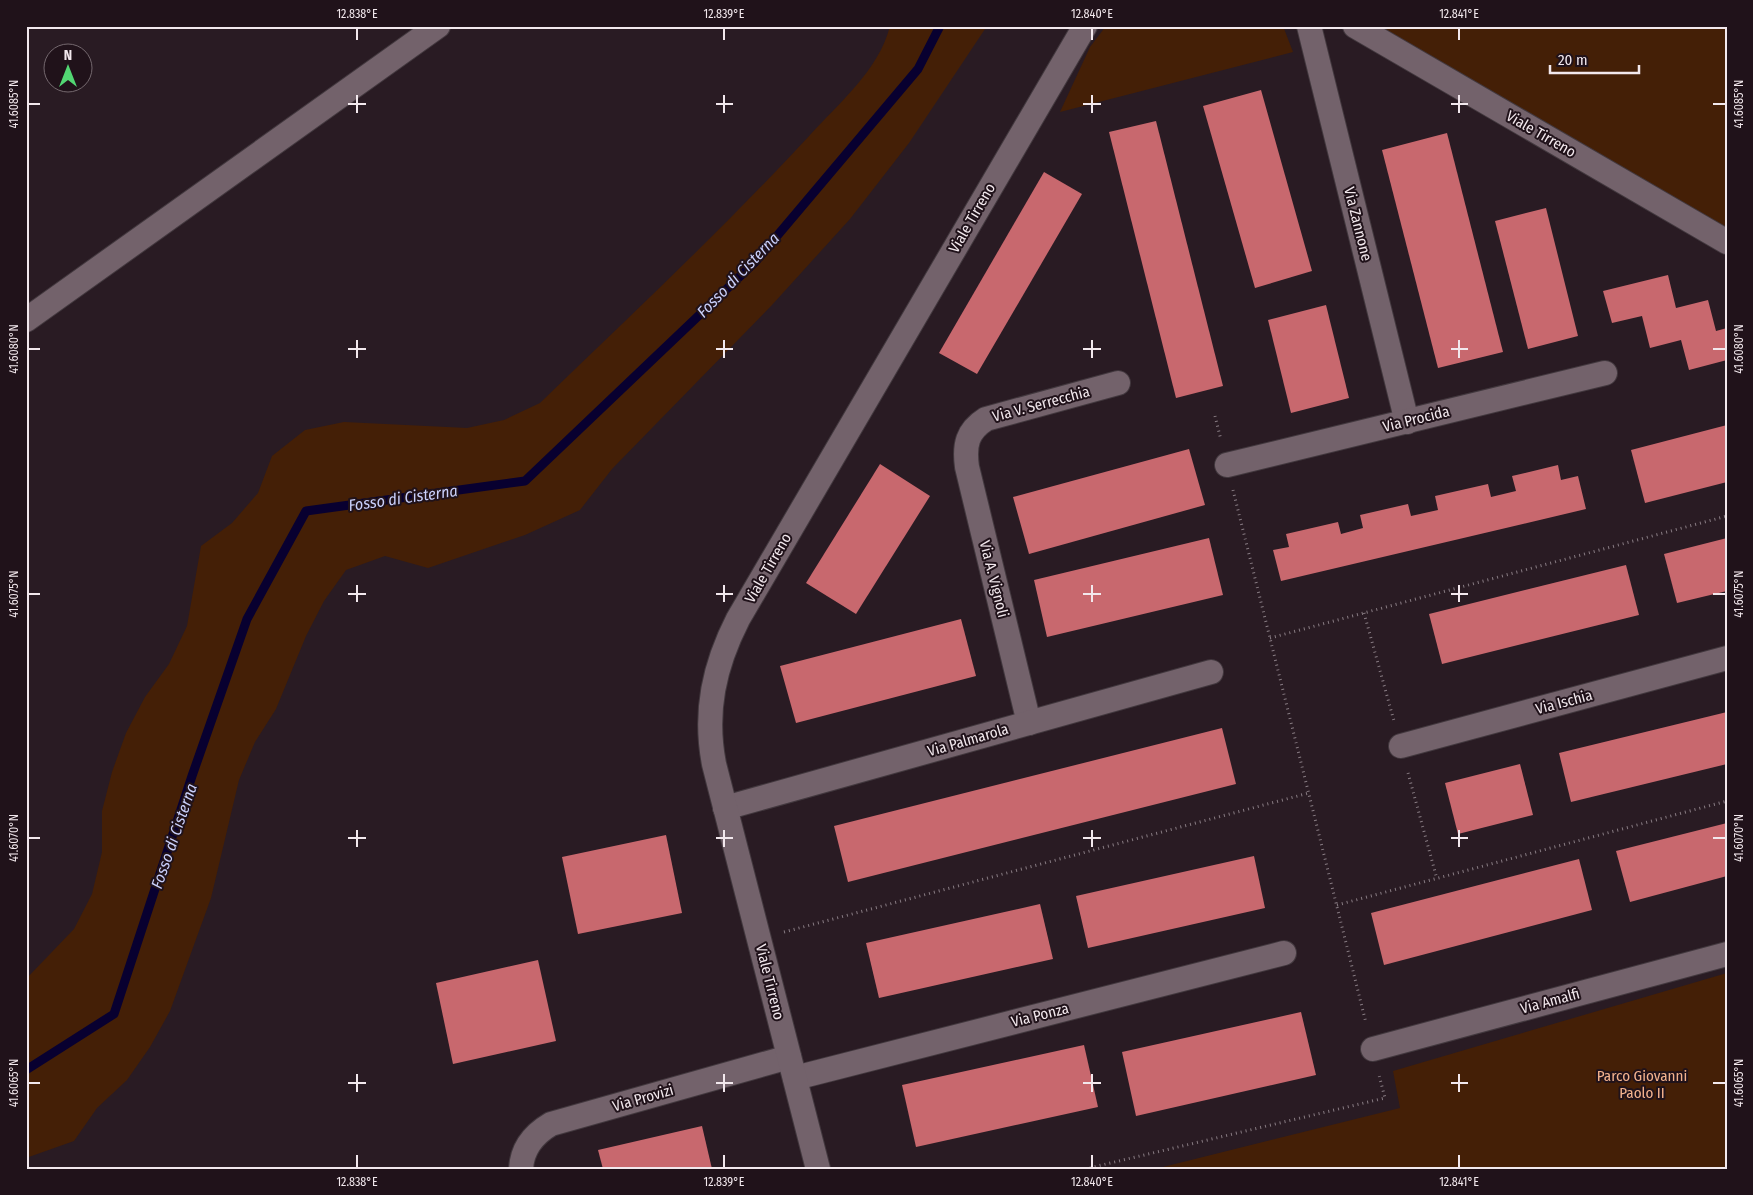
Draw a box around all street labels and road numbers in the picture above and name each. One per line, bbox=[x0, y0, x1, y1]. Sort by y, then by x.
street label: Viale Tirreno bbox=[1503, 107, 1579, 161]
street label: Viale Tirreno bbox=[945, 180, 999, 256]
street label: Via Zannone bbox=[1340, 185, 1376, 263]
street label: Via V. Serrecchia bbox=[990, 382, 1092, 426]
street label: Via Procida bbox=[1381, 402, 1451, 436]
street label: Viale Tirreno bbox=[741, 530, 795, 606]
street label: Via A. Vignoli bbox=[976, 539, 1012, 619]
street label: Via Ischia bbox=[1534, 686, 1594, 718]
street label: Via Palmarola bbox=[925, 720, 1011, 760]
street label: Viale Tirreno bbox=[752, 942, 788, 1022]
street label: Via Amalfi bbox=[1518, 984, 1582, 1018]
street label: Via Ponza bbox=[1009, 999, 1071, 1031]
street label: Via Provizi bbox=[610, 1081, 676, 1115]

